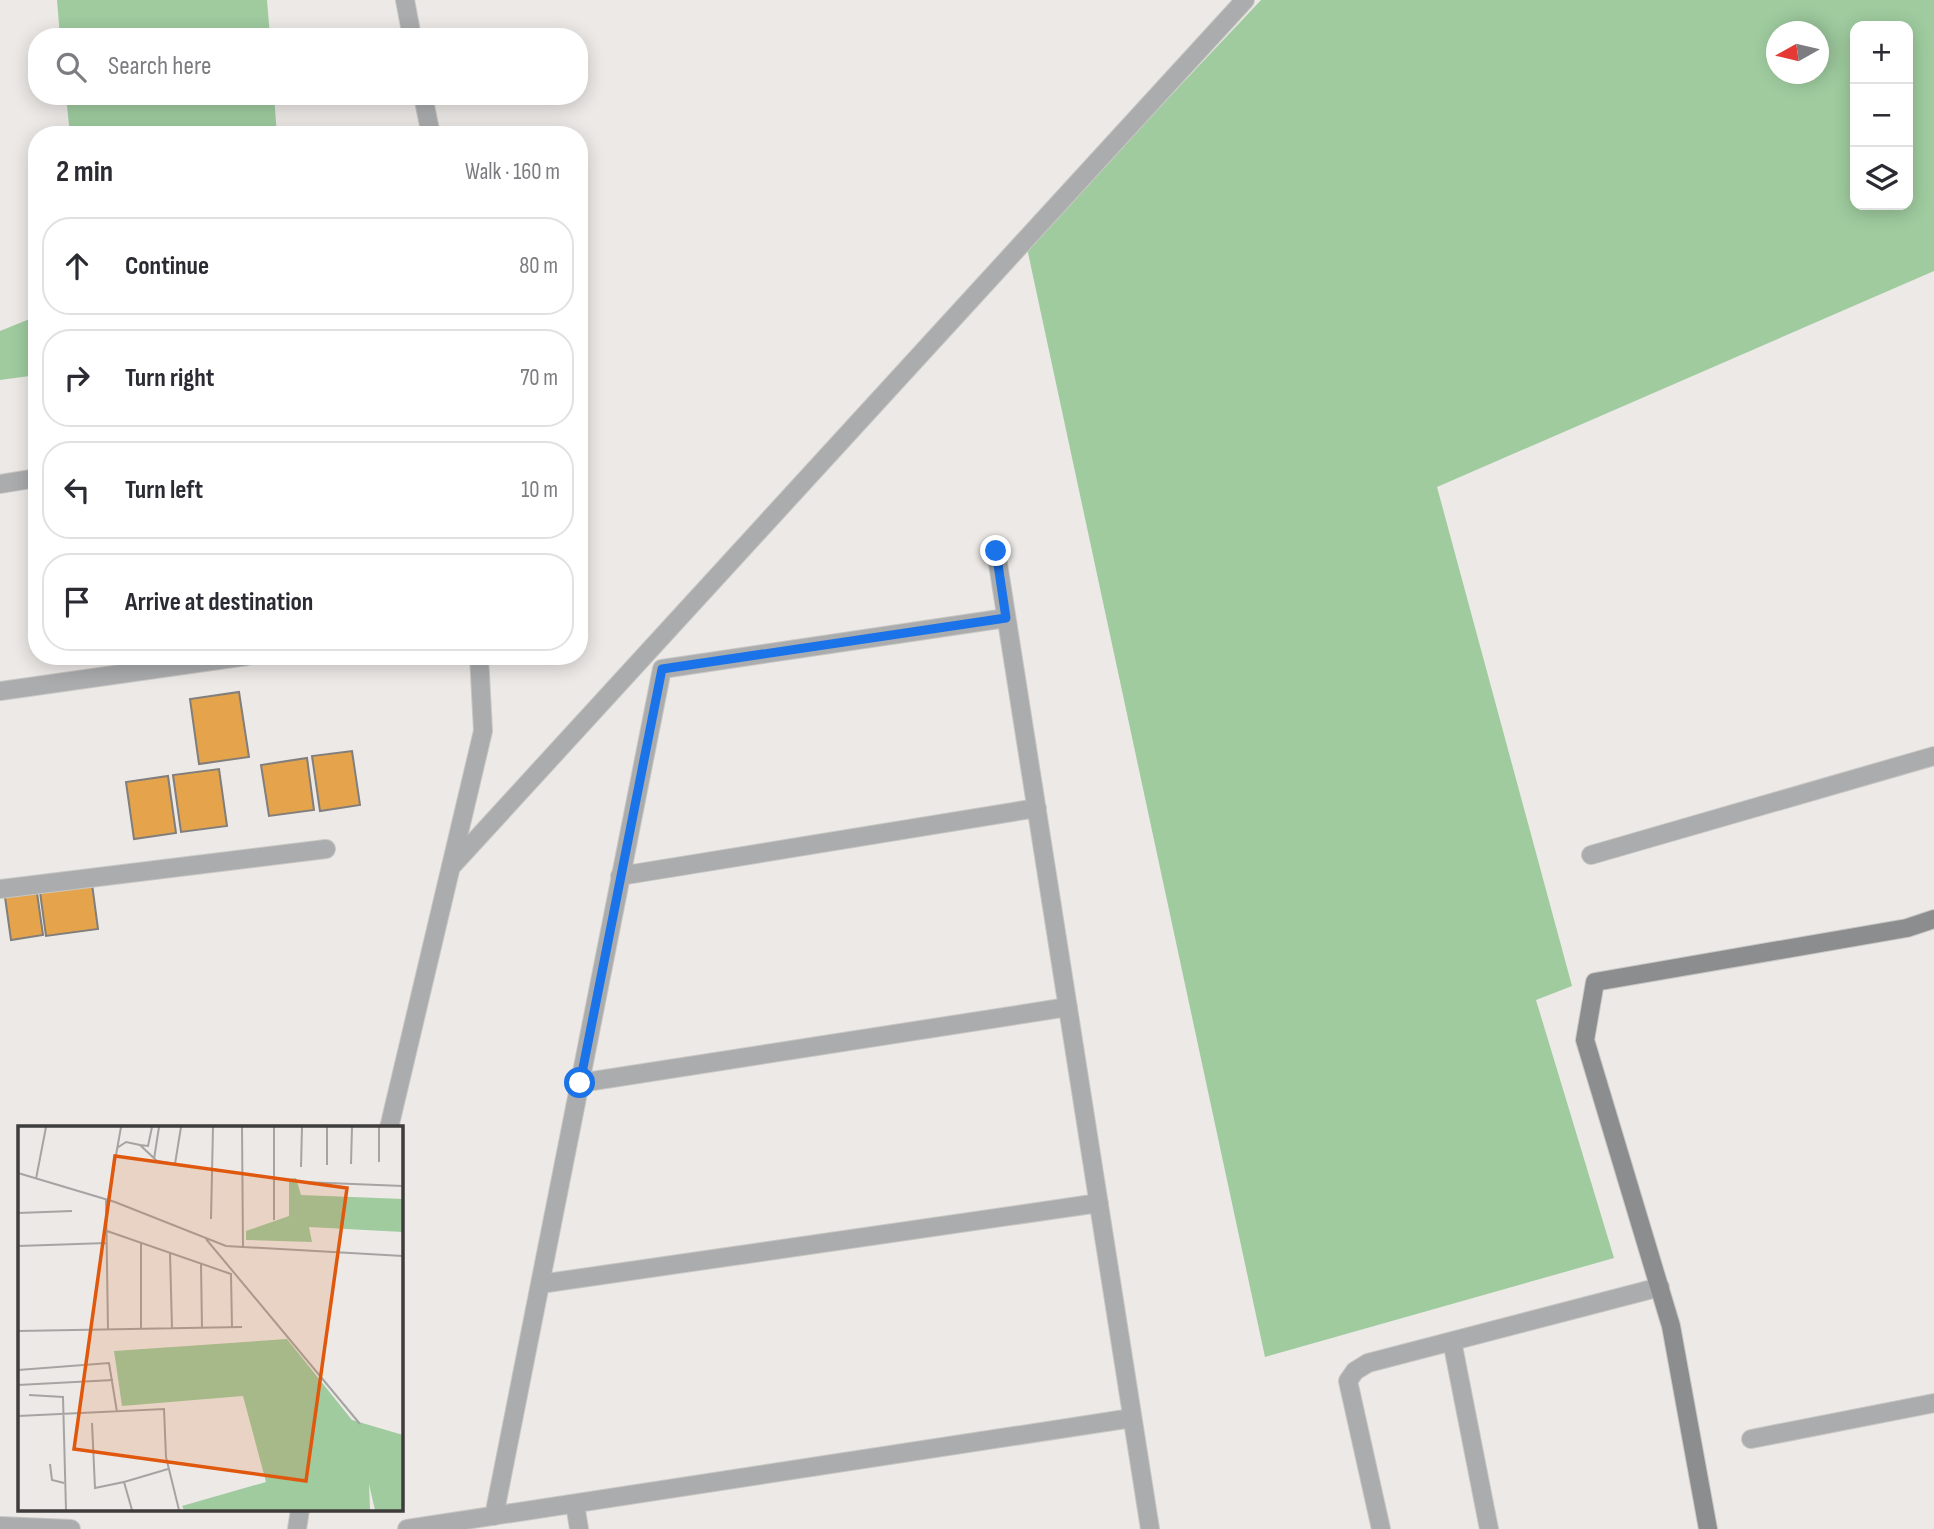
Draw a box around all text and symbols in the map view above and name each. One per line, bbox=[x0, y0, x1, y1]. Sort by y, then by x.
north arrow bbox=[1766, 21, 1829, 84]
map controls bbox=[1850, 21, 1913, 210]
button: + bbox=[1850, 21, 1913, 84]
search box bbox=[28, 28, 588, 105]
icon: search bbox=[52, 48, 90, 86]
text: Search here bbox=[108, 51, 211, 82]
button: − bbox=[1850, 84, 1913, 147]
button: layers bbox=[1850, 147, 1913, 210]
text: 2 min bbox=[56, 154, 113, 190]
text: Walk · 160 m bbox=[465, 158, 560, 186]
icon: ahead bbox=[58, 247, 96, 285]
text: Continue bbox=[125, 251, 209, 282]
text: 80 m bbox=[519, 252, 558, 280]
icon: right bbox=[58, 359, 96, 397]
text: Turn right bbox=[125, 363, 214, 394]
text: 70 m bbox=[520, 364, 558, 392]
icon: left bbox=[58, 471, 96, 509]
text: Turn left bbox=[125, 475, 203, 506]
text: 10 m bbox=[521, 476, 558, 504]
route end bbox=[980, 535, 1011, 566]
icon: arrive bbox=[58, 583, 96, 621]
text: Arrive at destination bbox=[125, 587, 313, 618]
route start bbox=[564, 1067, 595, 1098]
inset map bbox=[18, 1126, 402, 1512]

